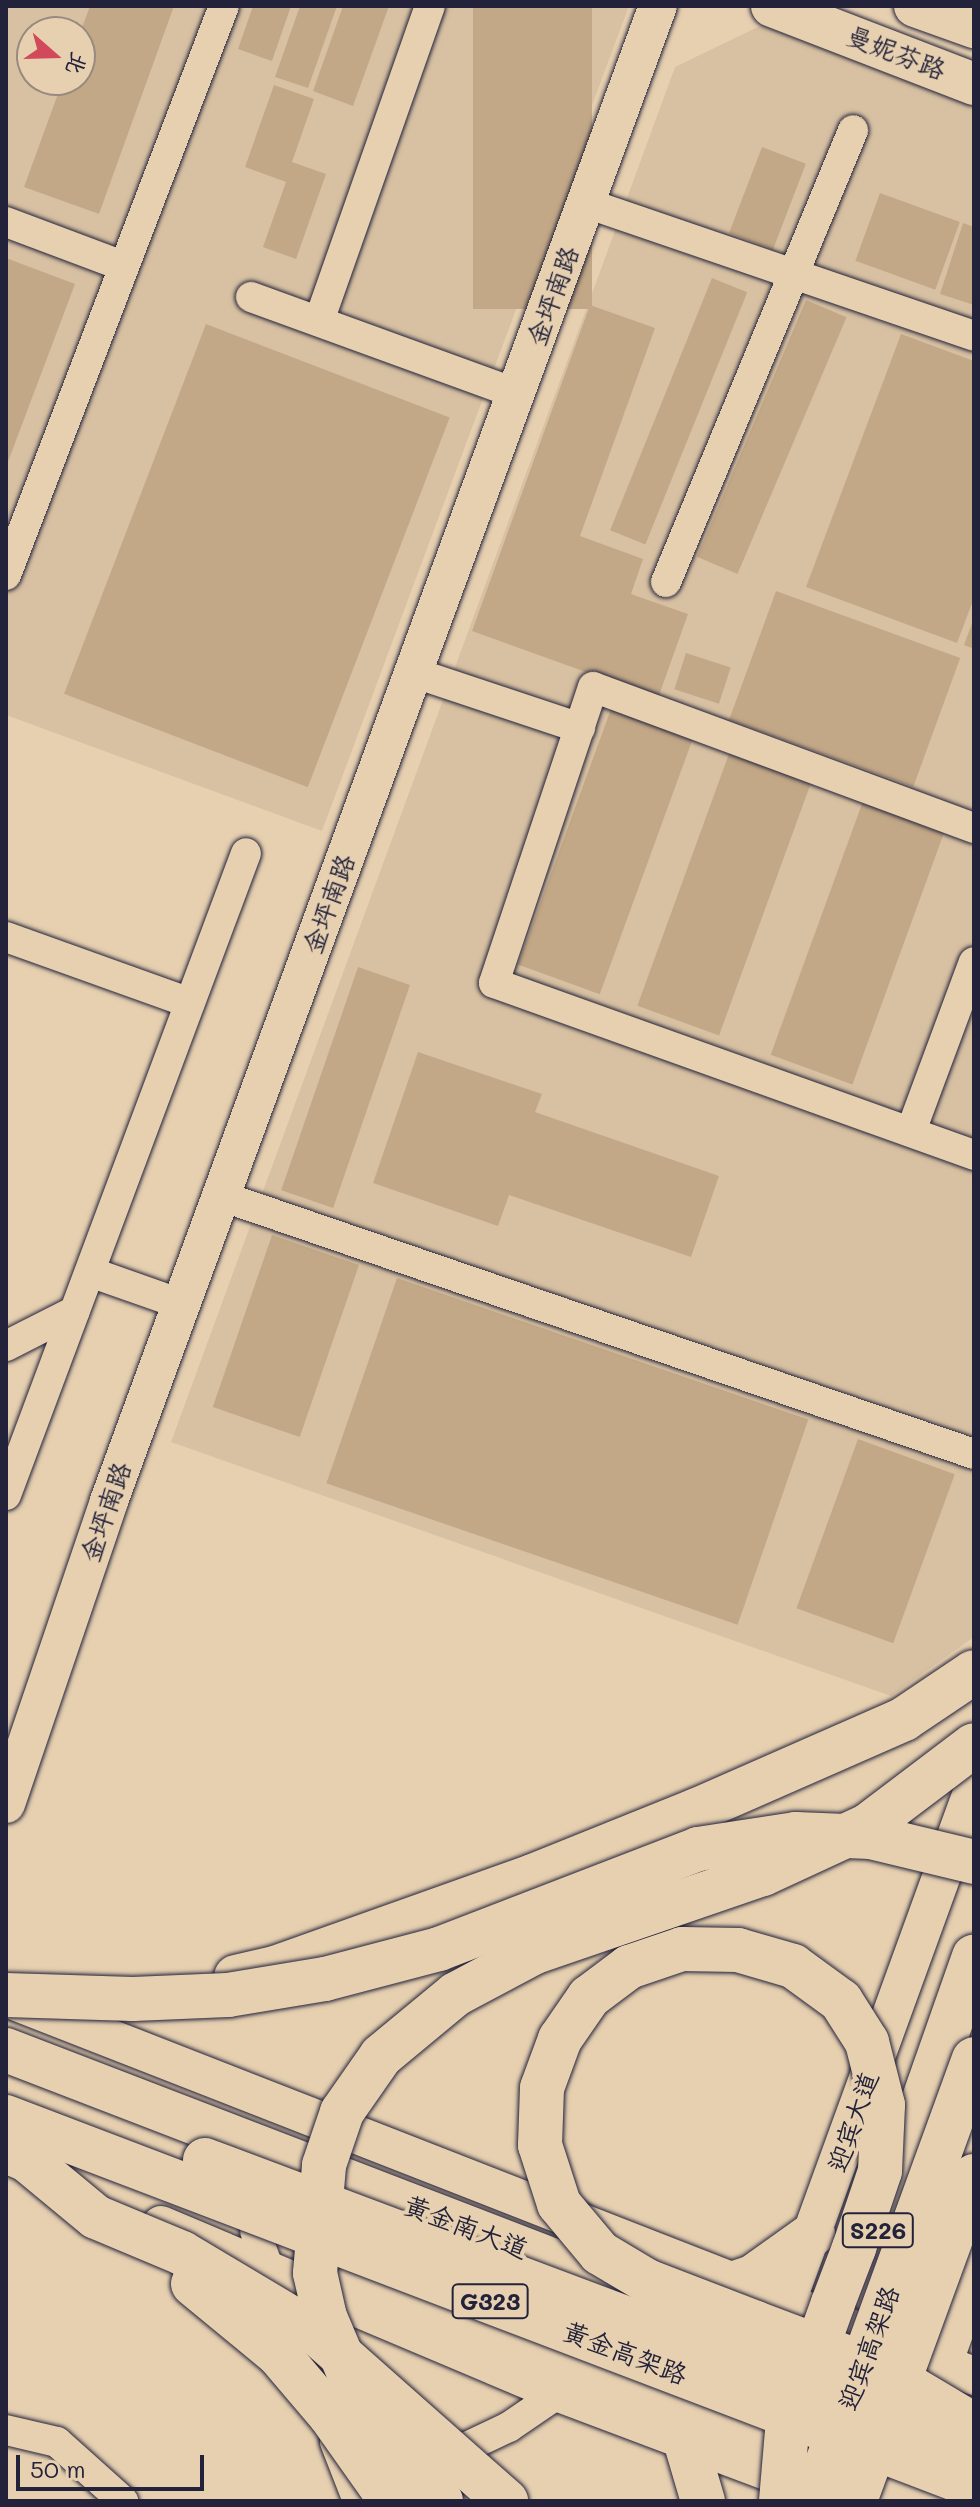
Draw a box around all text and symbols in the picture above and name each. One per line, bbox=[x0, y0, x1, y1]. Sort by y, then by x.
north arrow bbox=[16, 16, 96, 96]
street label: 曼妮芬路 bbox=[842, 20, 950, 86]
text: 北 bbox=[60, 48, 95, 79]
street label: 金坪南路 bbox=[521, 242, 585, 350]
street label: 金坪南路 bbox=[297, 850, 361, 958]
street label: 金坪南路 bbox=[74, 1458, 138, 1566]
street label: 迎宾大道 bbox=[821, 2068, 885, 2176]
street label: 黄金南大道 bbox=[400, 2189, 532, 2265]
road number: S226 bbox=[840, 2210, 916, 2250]
road number: G323 bbox=[450, 2281, 530, 2321]
street label: 迎宾高架路 bbox=[832, 2282, 906, 2414]
street label: 黄金高架路 bbox=[559, 2315, 691, 2391]
scale bar bbox=[20, 2439, 208, 2489]
text: 50 m bbox=[30, 2453, 86, 2484]

